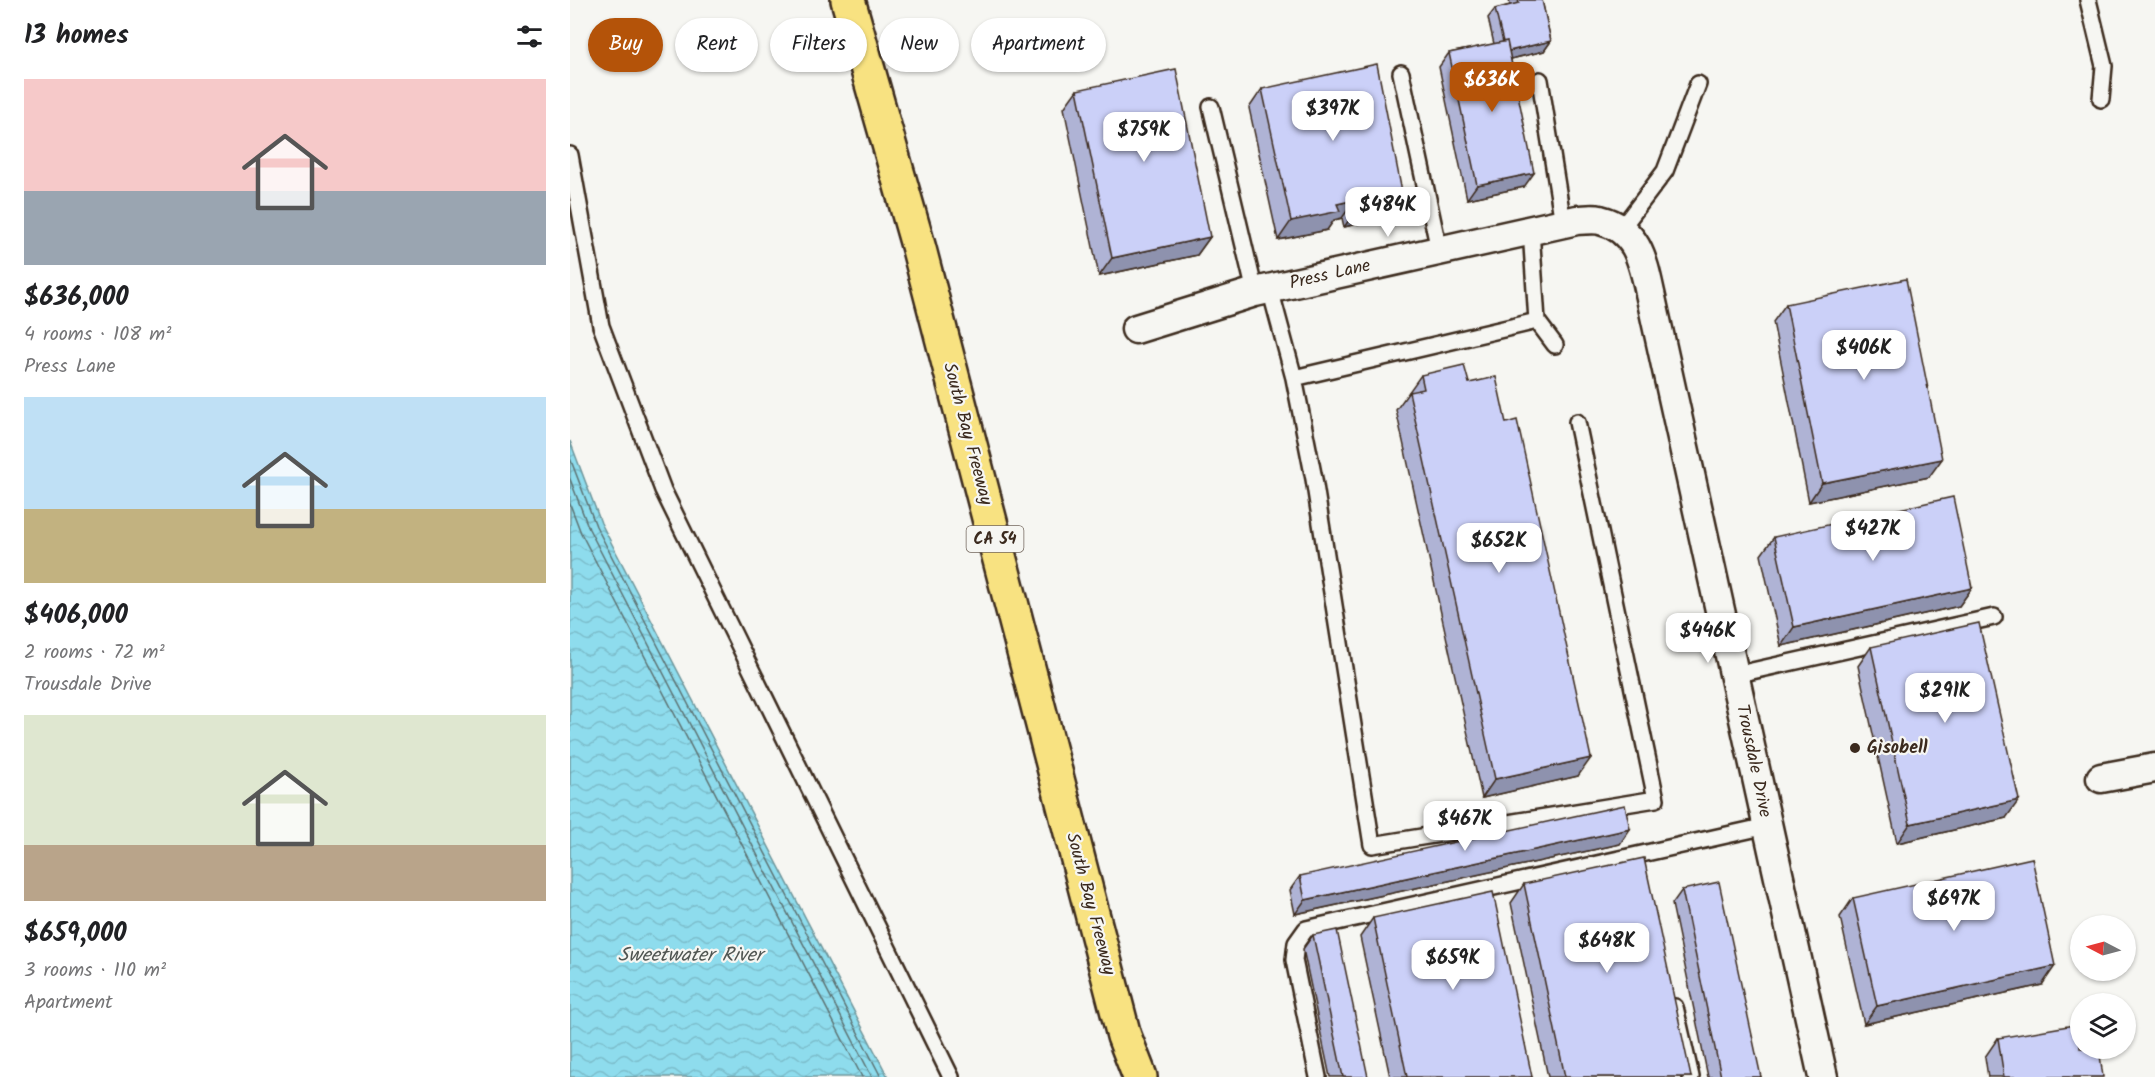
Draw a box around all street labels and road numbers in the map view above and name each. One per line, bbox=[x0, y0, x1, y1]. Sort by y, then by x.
street label: Press Lane bbox=[1287, 252, 1373, 298]
street label: South Bay Freeway bbox=[934, 360, 1000, 509]
road number: CA 54 bbox=[966, 526, 1024, 552]
street label: Trousdale Drive bbox=[1727, 702, 1779, 820]
street label: South Bay Freeway bbox=[1057, 830, 1123, 979]

